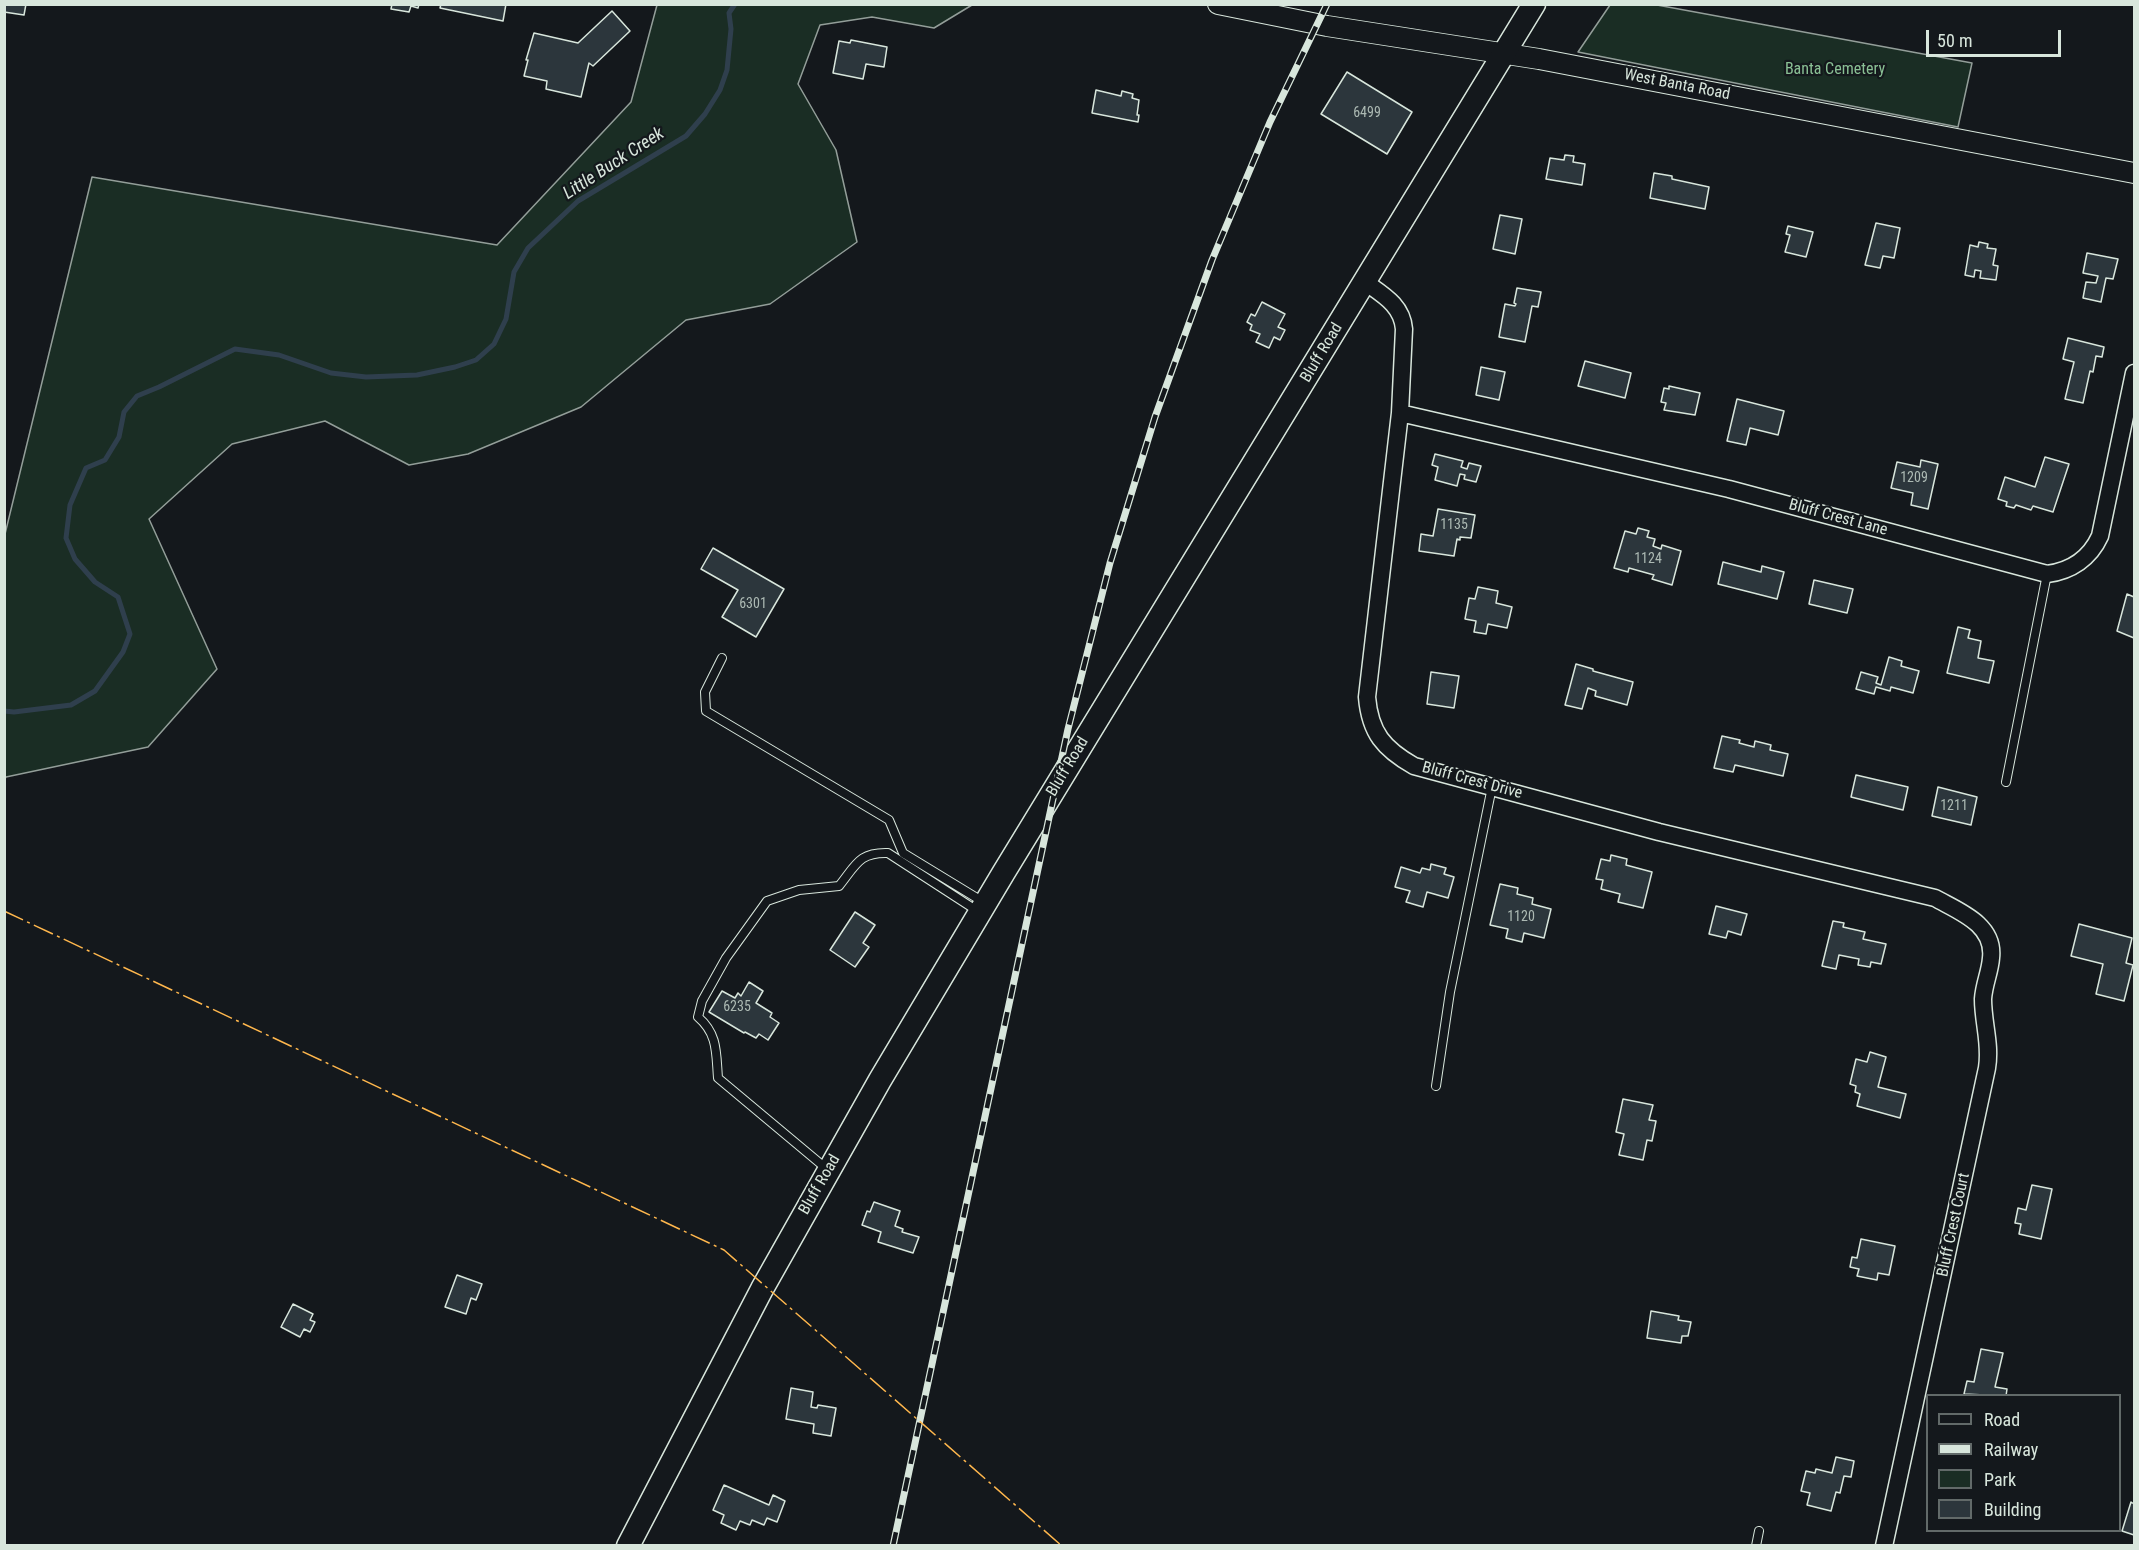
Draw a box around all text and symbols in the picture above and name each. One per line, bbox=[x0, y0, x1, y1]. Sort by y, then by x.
scale bar bbox=[1929, 18, 2064, 56]
text: 50 m bbox=[1937, 30, 1972, 51]
park label: Banta Cemetery bbox=[1785, 60, 1885, 80]
street label: West Banta Road bbox=[1622, 65, 1732, 105]
house number: 6499 bbox=[1353, 105, 1381, 121]
water label: Little Buck Creek bbox=[559, 123, 669, 205]
street label: Bluff Road bbox=[1297, 320, 1347, 386]
house number: 1209 bbox=[1900, 470, 1928, 486]
street label: Bluff Crest Lane bbox=[1787, 496, 1889, 540]
house number: 1135 bbox=[1440, 517, 1468, 533]
house number: 1124 bbox=[1634, 551, 1662, 567]
house number: 6301 bbox=[739, 596, 767, 612]
street label: Bluff Road bbox=[1043, 734, 1093, 800]
street label: Bluff Crest Drive bbox=[1420, 758, 1524, 804]
house number: 1211 bbox=[1940, 798, 1968, 814]
house number: 1120 bbox=[1507, 909, 1535, 925]
house number: 6235 bbox=[723, 999, 751, 1015]
street label: Bluff Road bbox=[795, 1152, 845, 1218]
street label: Bluff Crest Court bbox=[1934, 1171, 1974, 1279]
legend bbox=[1926, 1394, 2121, 1532]
text: Road bbox=[1984, 1409, 2020, 1430]
text: Railway bbox=[1984, 1439, 2038, 1460]
text: Park bbox=[1984, 1469, 2016, 1490]
text: Building bbox=[1984, 1499, 2041, 1520]

